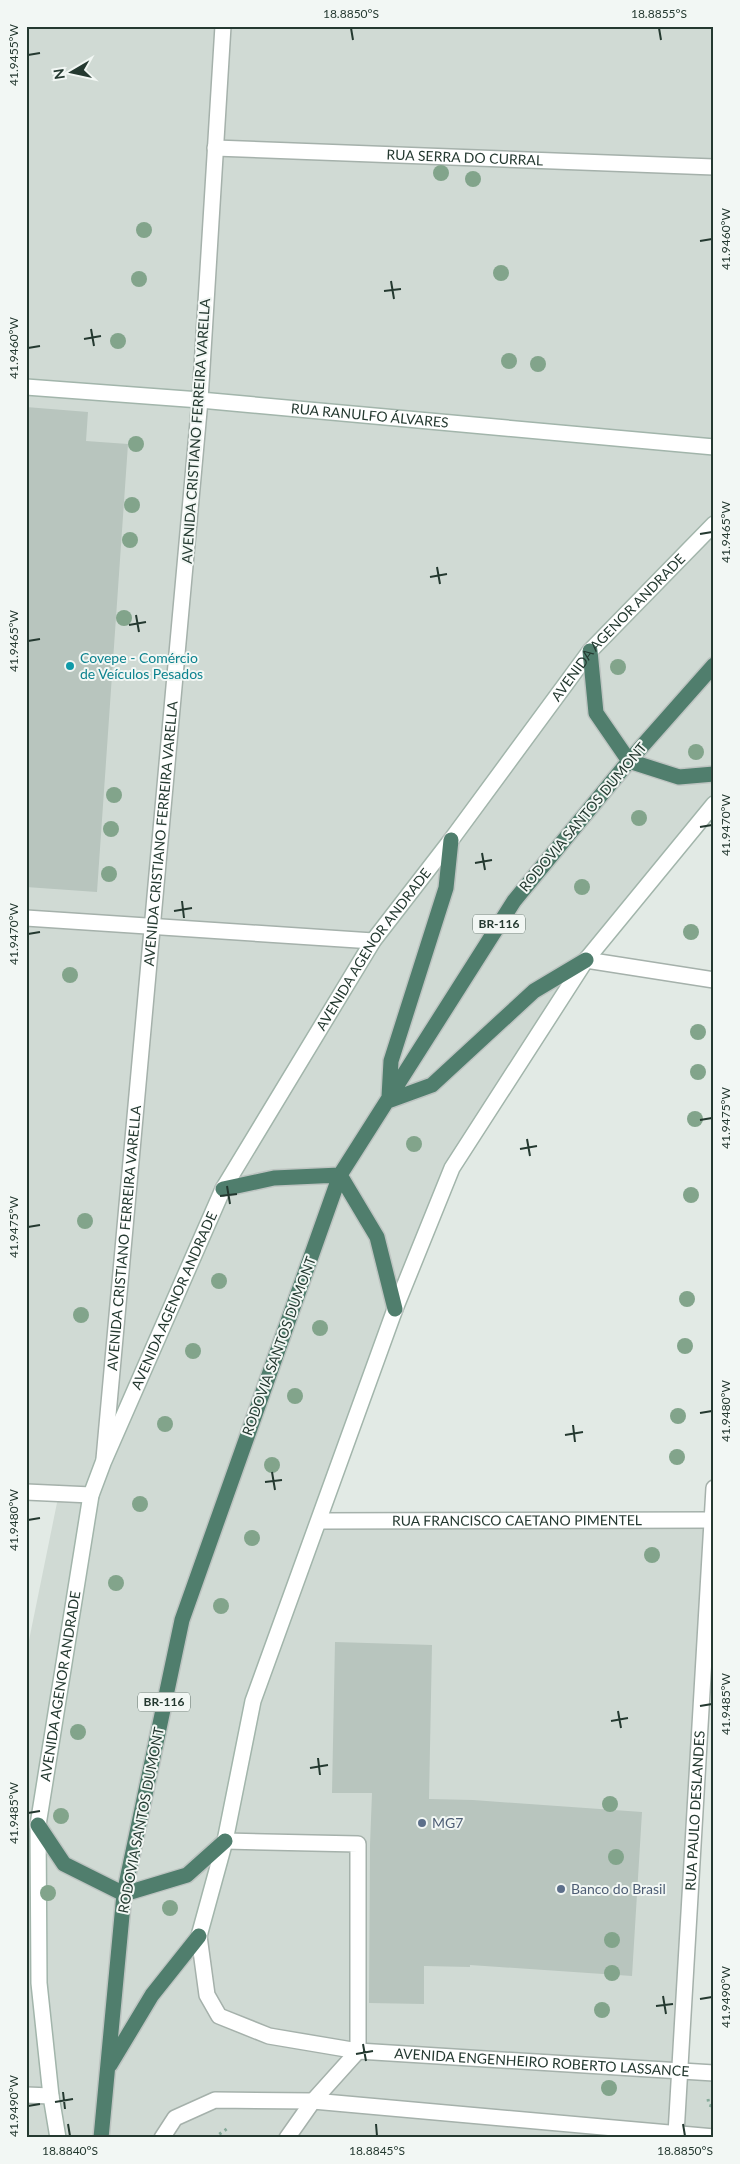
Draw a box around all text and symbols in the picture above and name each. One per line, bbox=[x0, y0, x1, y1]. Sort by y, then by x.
text: 18.8850°S bbox=[323, 6, 379, 21]
text: 18.8855°S bbox=[631, 6, 687, 21]
text: 41.9455°W bbox=[6, 23, 21, 86]
north arrow bbox=[48, 48, 98, 98]
text: N bbox=[49, 67, 68, 81]
street label: RUA SERRA DO CURRAL bbox=[386, 146, 543, 168]
text: 41.9460°W bbox=[718, 207, 733, 270]
street label: AVENIDA CRISTIANO FERREIRA VARELLA bbox=[178, 297, 213, 564]
text: 41.9460°W bbox=[6, 316, 21, 379]
street label: RUA RANULFO ÁLVARES bbox=[290, 399, 449, 431]
text: 41.9465°W bbox=[718, 500, 733, 563]
street label: AVENIDA AGENOR ANDRADE bbox=[547, 550, 688, 704]
text: 41.9465°W bbox=[6, 609, 21, 672]
place label: Covepe - Comércio de Veículos Pesados bbox=[80, 649, 203, 682]
marker: Covepe - Comércio de Veículos Pesados bbox=[64, 660, 76, 672]
street label: AVENIDA CRISTIANO FERREIRA VARELLA bbox=[140, 700, 181, 967]
street label: RODOVIA SANTOS DUMONT bbox=[515, 738, 650, 895]
text: 41.9470°W bbox=[718, 793, 733, 856]
street label: AVENIDA AGENOR ANDRADE bbox=[312, 864, 434, 1033]
text: 41.9470°W bbox=[6, 902, 21, 965]
road number: BR-116 bbox=[473, 914, 525, 934]
text: 41.9475°W bbox=[718, 1086, 733, 1149]
street label: AVENIDA CRISTIANO FERREIRA VARELLA bbox=[103, 1104, 144, 1371]
text: 41.9475°W bbox=[6, 1195, 21, 1258]
street label: AVENIDA AGENOR ANDRADE bbox=[127, 1209, 220, 1392]
street label: RODOVIA SANTOS DUMONT bbox=[238, 1253, 319, 1438]
text: 41.9480°W bbox=[718, 1379, 733, 1442]
text: 41.9480°W bbox=[6, 1488, 21, 1551]
street label: RUA FRANCISCO CAETANO PIMENTEL bbox=[392, 1511, 642, 1529]
street label: AVENIDA AGENOR ANDRADE bbox=[36, 1589, 84, 1782]
text: 41.9485°W bbox=[718, 1672, 733, 1735]
road number: BR-116 bbox=[138, 1692, 190, 1711]
street label: RODOVIA SANTOS DUMONT bbox=[114, 1725, 167, 1914]
street label: RUA PAULO DESLANDES bbox=[681, 1730, 708, 1891]
text: 41.9485°W bbox=[6, 1781, 21, 1844]
place label: MG7 bbox=[432, 1814, 463, 1831]
marker: MG7 bbox=[416, 1817, 428, 1829]
place label: Banco do Brasil bbox=[571, 1880, 666, 1897]
marker: Banco do Brasil bbox=[555, 1883, 567, 1895]
text: 41.9490°W bbox=[718, 1965, 733, 2028]
street label: AVENIDA ENGENHEIRO ROBERTO LASSANCE bbox=[394, 2044, 690, 2079]
text: 41.9490°W bbox=[6, 2074, 21, 2137]
text: 18.8840°S bbox=[42, 2143, 98, 2158]
text: 18.8845°S bbox=[349, 2143, 405, 2158]
text: 18.8850°S bbox=[657, 2143, 713, 2158]

